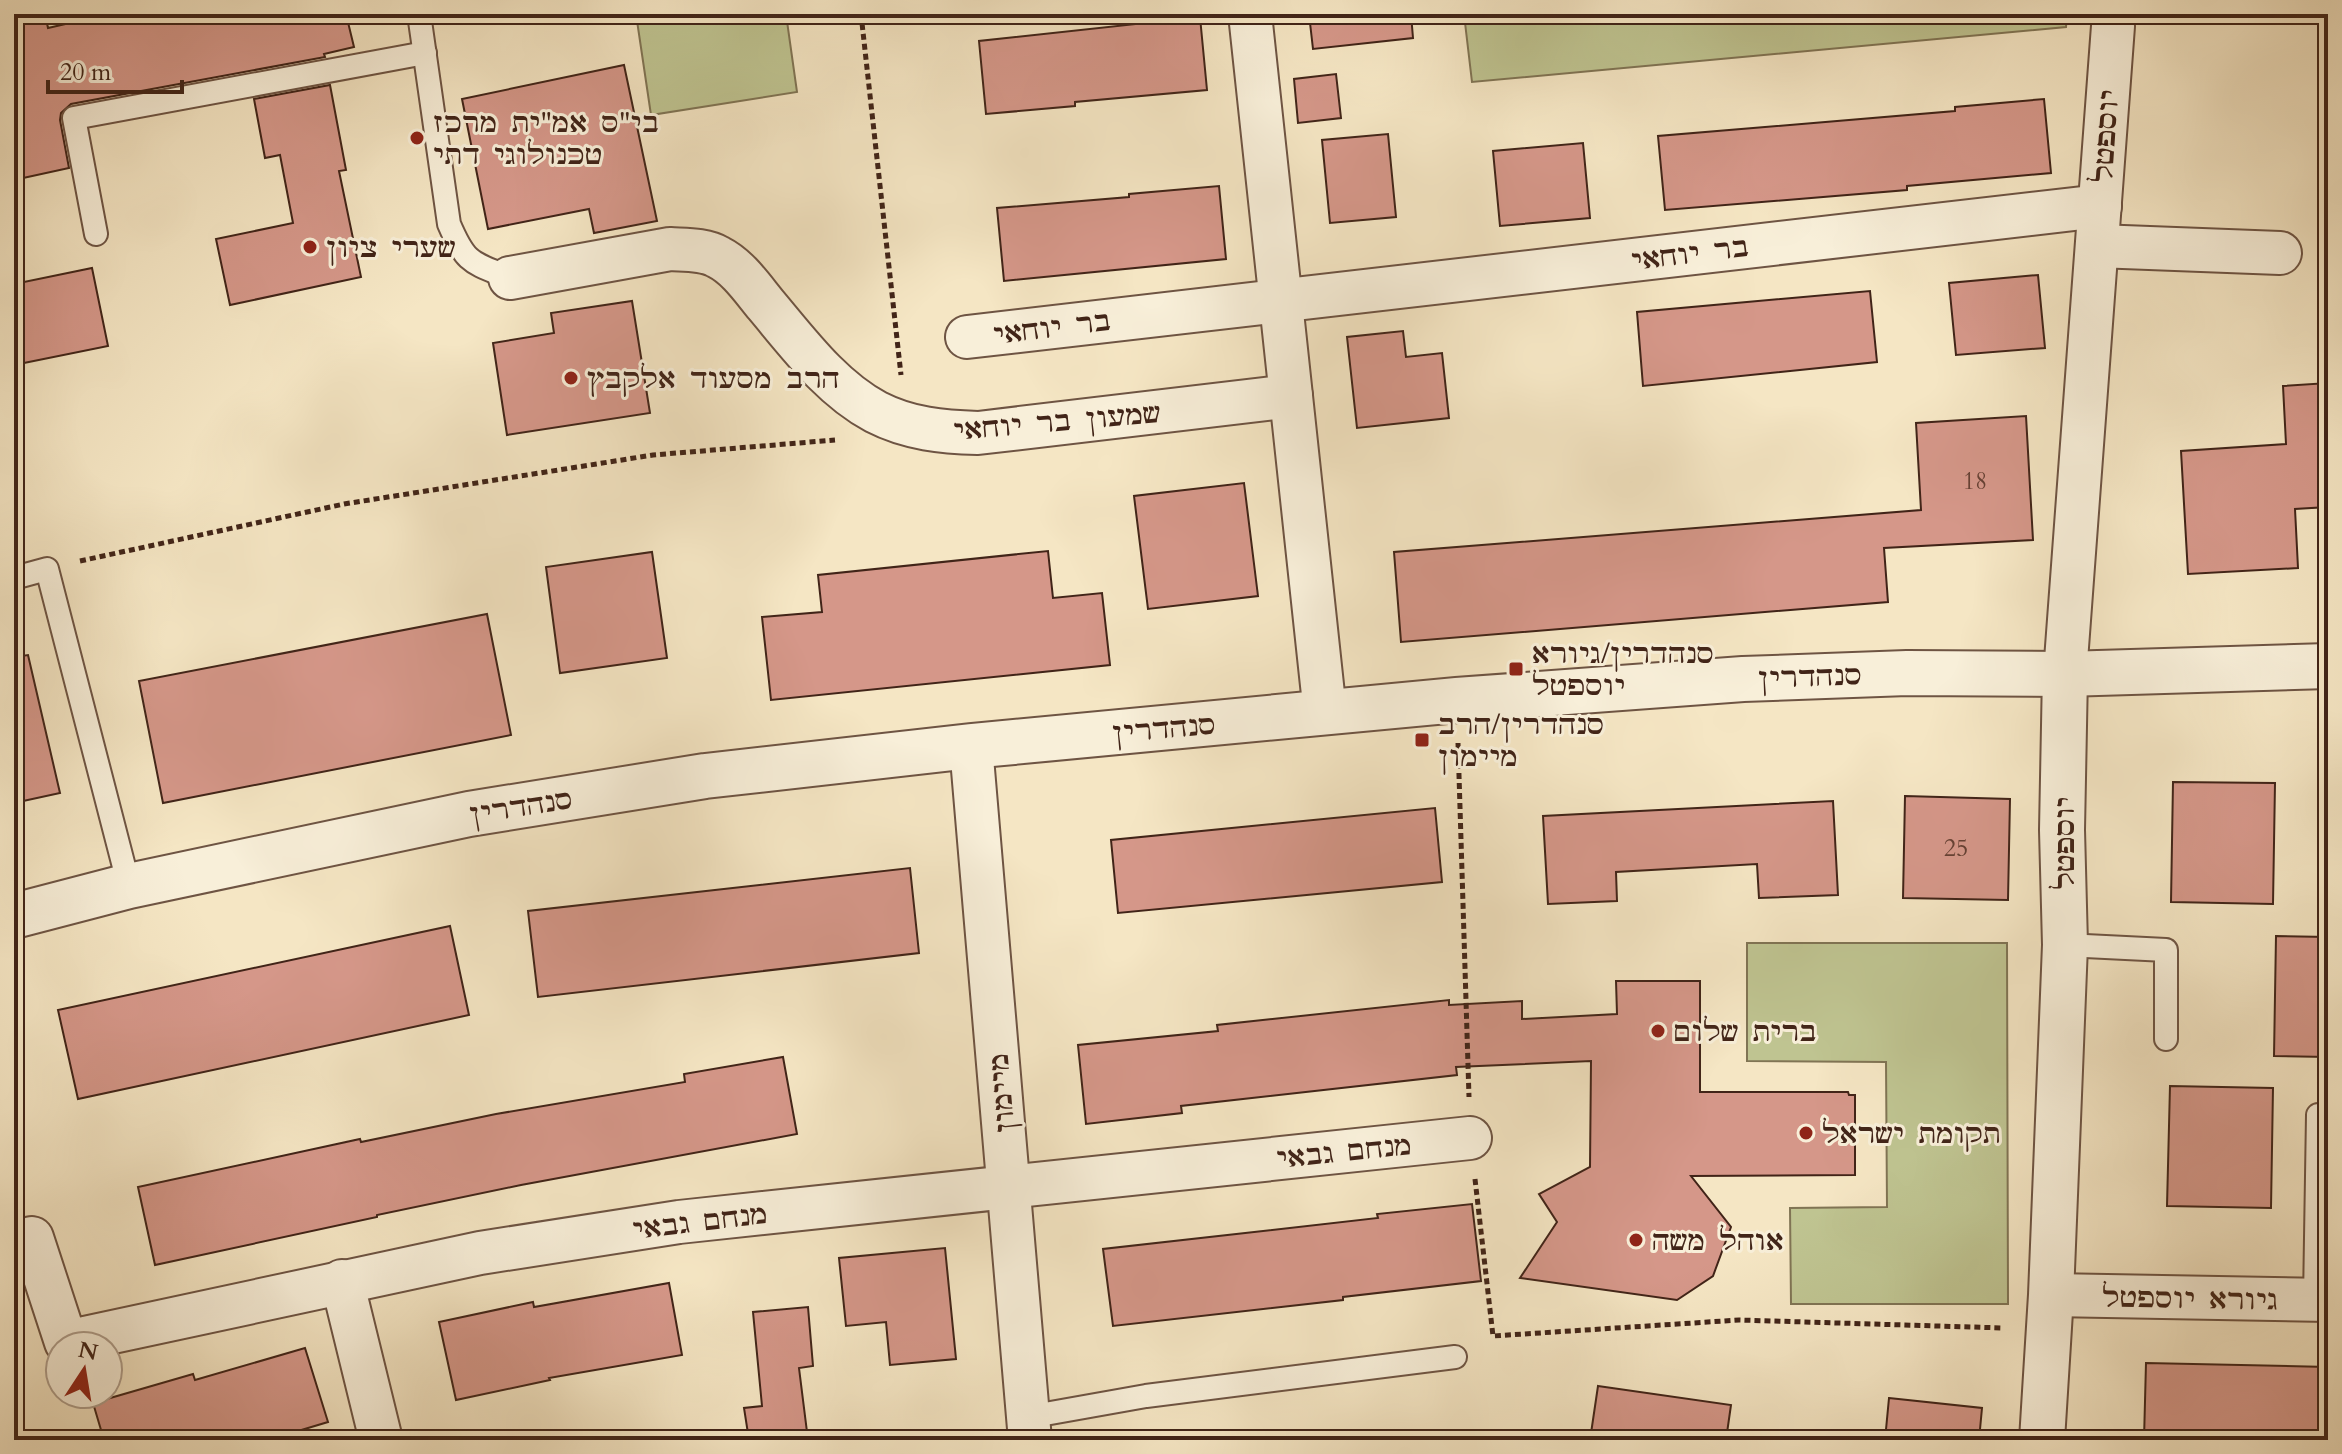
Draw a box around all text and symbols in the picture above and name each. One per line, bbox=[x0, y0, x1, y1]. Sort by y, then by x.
scale bar bbox=[48, 44, 182, 94]
text: 20 m bbox=[60, 56, 112, 89]
street label: יוספטל bbox=[2084, 88, 2128, 184]
place label: בי"ס אמ"ית מרכז טכנולוגי דתי bbox=[433, 104, 659, 174]
marker: בי"ס אמ"ית מרכז טכנולוגי דתי bbox=[408, 129, 426, 147]
street label: בר יוחאי bbox=[1629, 228, 1751, 280]
place label: שערי ציון bbox=[326, 229, 456, 267]
marker: שערי ציון bbox=[301, 238, 319, 256]
street label: בר יוחאי bbox=[991, 302, 1113, 354]
place label: הרב מסעוד אלקבץ bbox=[587, 360, 839, 398]
marker: הרב מסעוד אלקבץ bbox=[562, 369, 580, 387]
street label: שמעון בר יוחאי bbox=[952, 394, 1162, 450]
house number: 18 bbox=[1963, 465, 1987, 498]
place label: סנהדרין/גיורא יוספטל bbox=[1532, 635, 1714, 705]
street label: סנהדרין bbox=[1757, 656, 1863, 698]
marker: סנהדרין/גיורא יוספטל bbox=[1507, 660, 1525, 678]
street label: סנהדרין bbox=[1111, 706, 1218, 752]
place label: סנהדרין/הרב מיימון bbox=[1438, 706, 1605, 776]
marker: סנהדרין/הרב מיימון bbox=[1413, 731, 1431, 749]
street label: סנהדרין bbox=[467, 780, 576, 834]
street label: יוספטל bbox=[2046, 796, 2084, 890]
house number: 25 bbox=[1944, 832, 1968, 865]
place label: ברית שלום bbox=[1674, 1013, 1817, 1051]
marker: ברית שלום bbox=[1649, 1022, 1667, 1040]
street label: מיימון bbox=[980, 1051, 1024, 1134]
place label: תקומת ישראל bbox=[1822, 1115, 2000, 1153]
marker: תקומת ישראל bbox=[1797, 1124, 1815, 1142]
street label: מנחם גבאי bbox=[1274, 1126, 1414, 1178]
street label: מנחם גבאי bbox=[630, 1195, 770, 1249]
place label: אוהל משה bbox=[1652, 1222, 1784, 1260]
marker: אוהל משה bbox=[1627, 1231, 1645, 1249]
street label: גיורא יוספטל bbox=[2101, 1278, 2278, 1320]
north arrow bbox=[44, 1330, 124, 1410]
text: N bbox=[75, 1335, 100, 1368]

